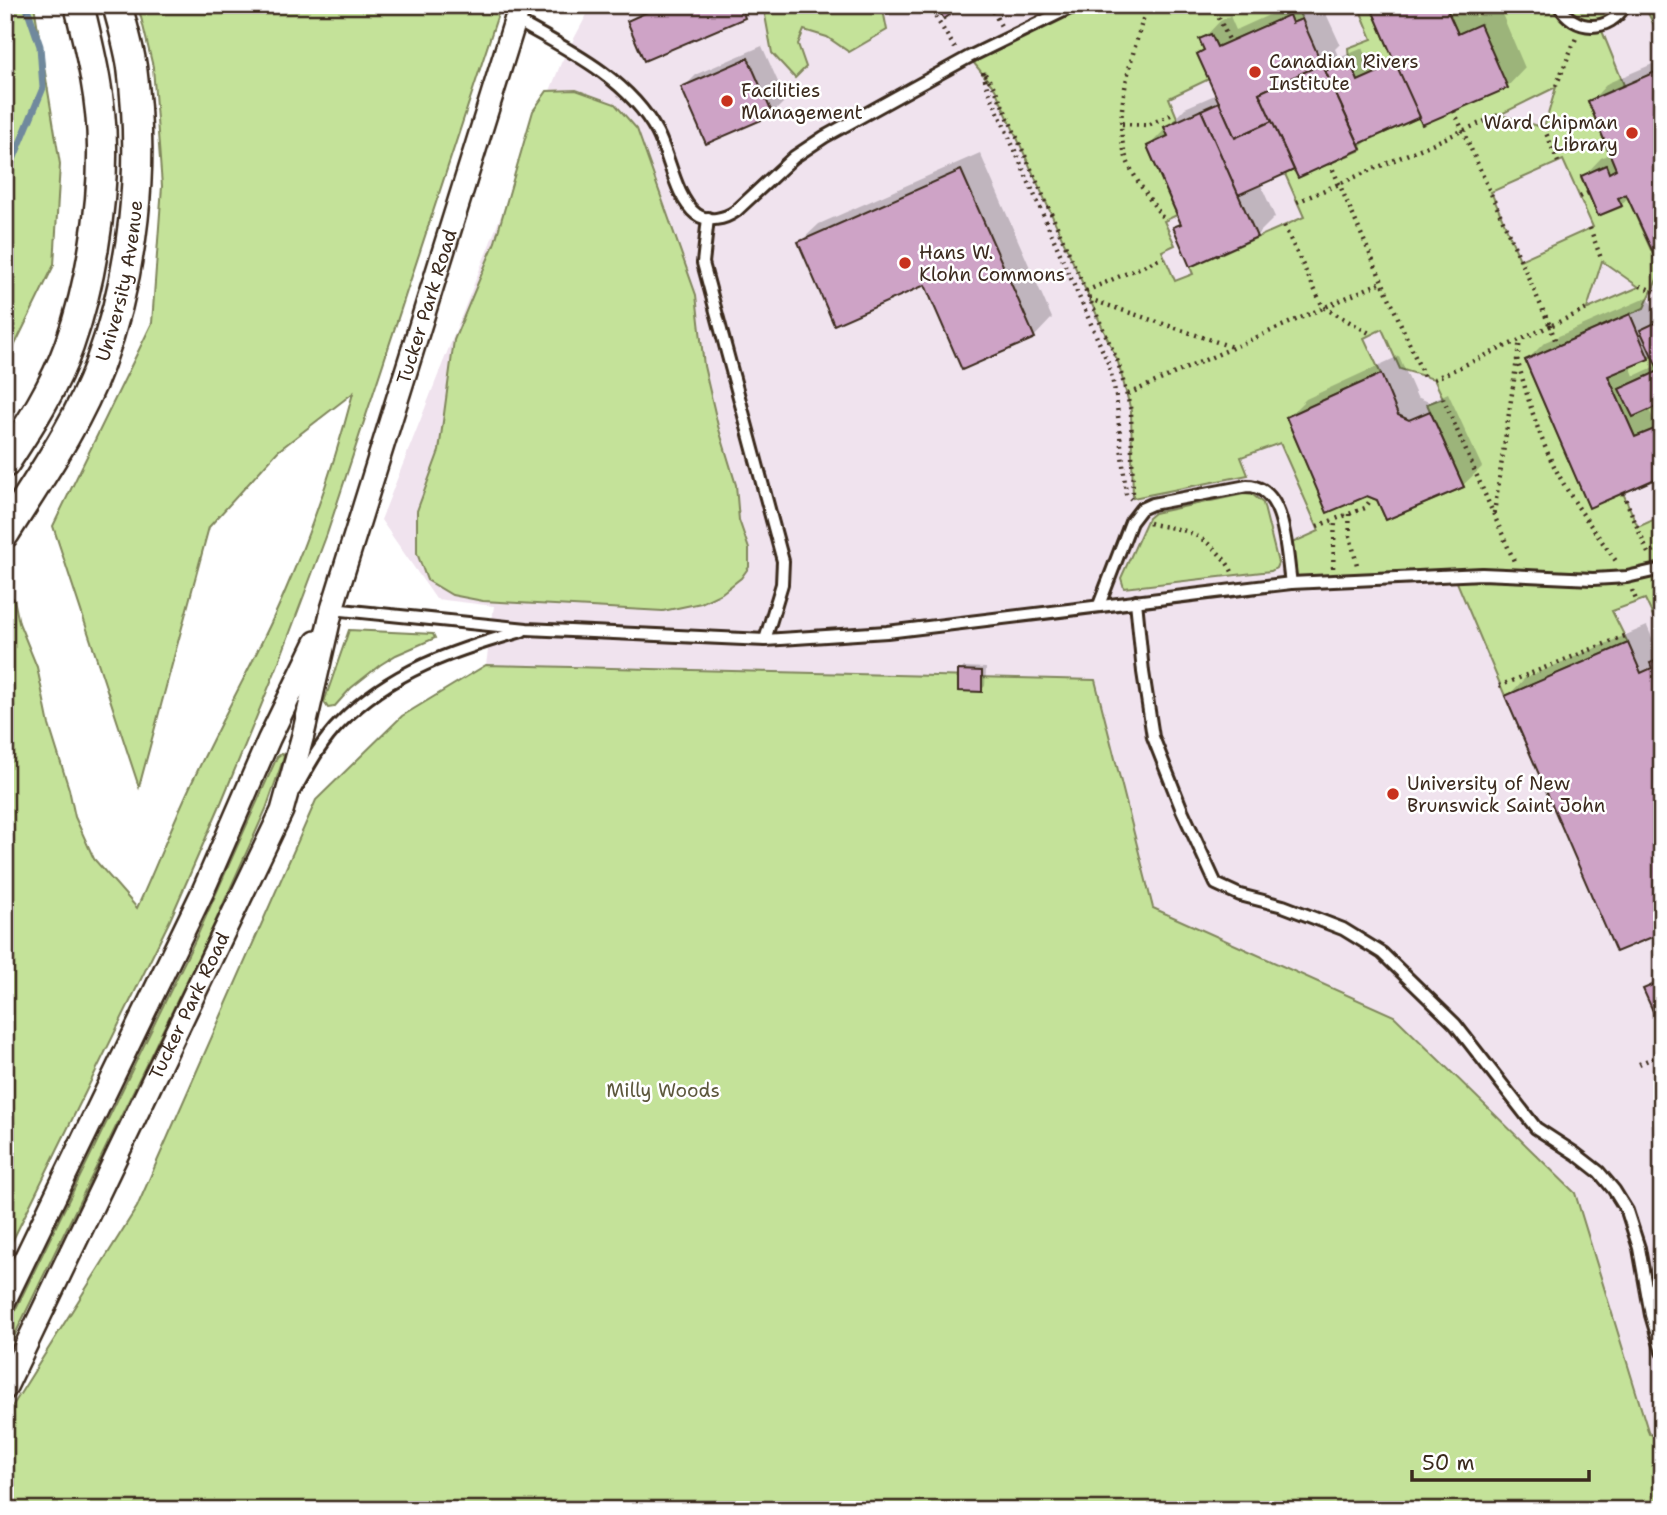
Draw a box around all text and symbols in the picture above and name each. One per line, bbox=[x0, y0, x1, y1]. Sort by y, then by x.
place label: Canadian Rivers Institute bbox=[1269, 49, 1419, 96]
marker: Canadian Rivers Institute bbox=[1247, 64, 1263, 80]
place label: Facilities Management bbox=[741, 78, 863, 125]
marker: Facilities Management bbox=[719, 93, 735, 109]
place label: Ward Chipman Library bbox=[1484, 110, 1618, 157]
marker: Ward Chipman Library bbox=[1624, 125, 1640, 141]
street label: University Avenue bbox=[90, 199, 148, 365]
street label: Tucker Park Road bbox=[391, 226, 463, 387]
place label: Hans W. Klohn Commons bbox=[919, 240, 1065, 287]
marker: Hans W. Klohn Commons bbox=[897, 255, 913, 271]
place label: University of New Brunswick Saint John bbox=[1407, 771, 1605, 818]
marker: University of New Brunswick Saint John bbox=[1385, 786, 1401, 802]
street label: Tucker Park Road bbox=[143, 928, 235, 1084]
park label: Milly Woods bbox=[606, 1078, 720, 1103]
scale bar bbox=[1412, 1438, 1588, 1482]
text: 50 m bbox=[1422, 1449, 1475, 1477]

